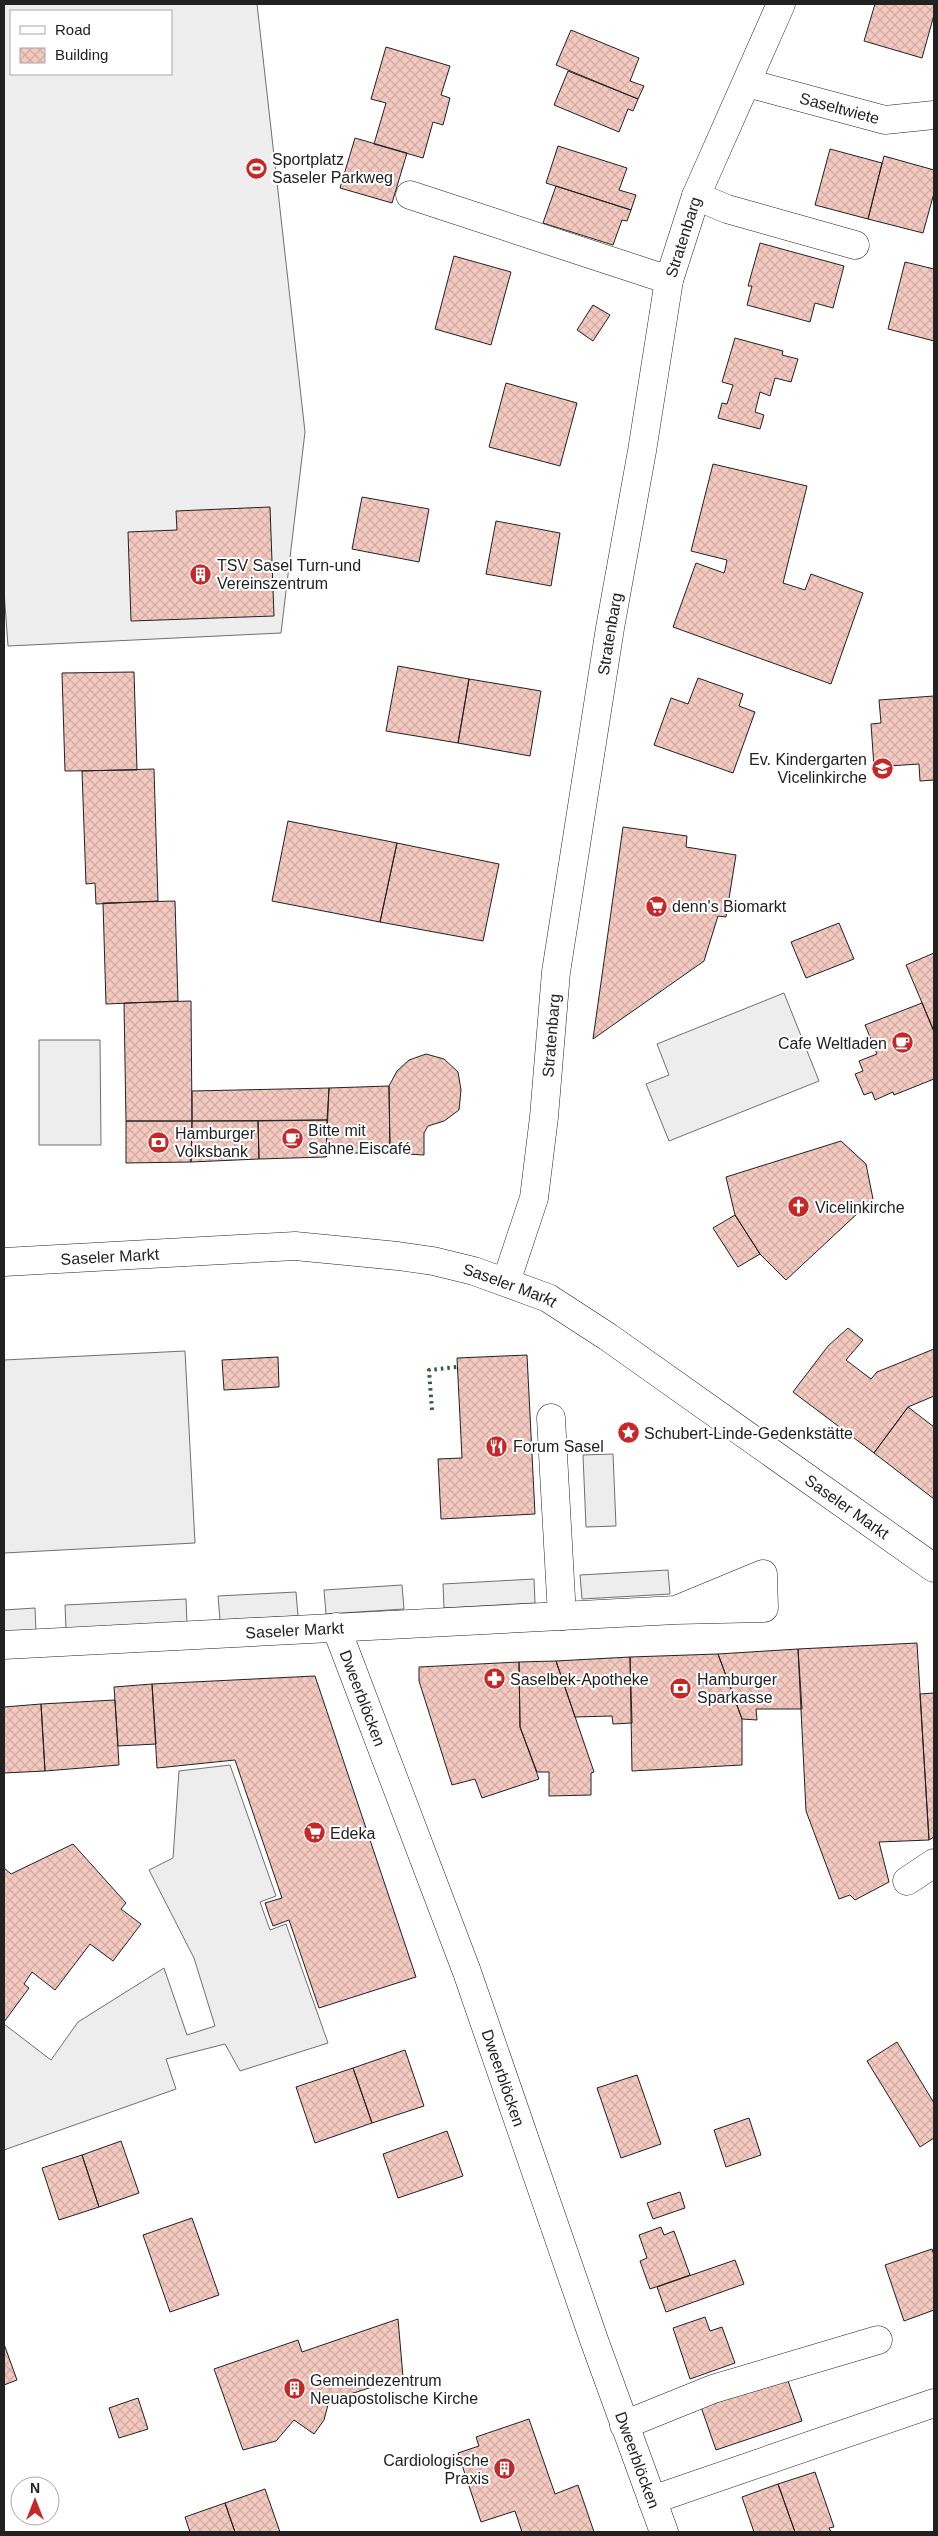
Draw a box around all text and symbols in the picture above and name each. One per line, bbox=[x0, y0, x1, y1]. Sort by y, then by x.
legend bbox=[10, 10, 172, 75]
text: Road bbox=[55, 21, 91, 38]
text: Building bbox=[55, 46, 108, 63]
street label: Saseltwiete bbox=[798, 89, 882, 127]
place label: Sportplatz Saseler Parkweg bbox=[272, 151, 393, 186]
sports icon: Sportplatz Saseler Parkweg bbox=[244, 156, 268, 180]
street label: Stratenbarg bbox=[662, 195, 704, 279]
place label: TSV Sasel Turn-und Vereinszentrum bbox=[217, 557, 361, 592]
building icon: TSV Sasel Turn-und Vereinszentrum bbox=[189, 562, 213, 586]
street label: Stratenbarg bbox=[594, 591, 625, 676]
place label: Ev. Kindergarten Vicelinkirche bbox=[749, 751, 867, 786]
school or university icon: Ev. Kindergarten Vicelinkirche bbox=[871, 756, 895, 780]
supermarket icon: denn's Biomarkt bbox=[644, 894, 668, 918]
place label: denn's Biomarkt bbox=[672, 898, 787, 915]
street label: Stratenbarg bbox=[539, 993, 563, 1078]
cafe icon: Cafe Weltladen bbox=[891, 1031, 915, 1055]
place label: Cafe Weltladen bbox=[778, 1035, 887, 1052]
place label: Bitte mit Sahne Eiscafé bbox=[308, 1122, 411, 1157]
place label: Hamburger Volksbank bbox=[175, 1125, 256, 1160]
cafe icon: Bitte mit Sahne Eiscafé bbox=[280, 1127, 304, 1151]
bank icon: Hamburger Volksbank bbox=[147, 1130, 171, 1154]
church icon: Vicelinkirche bbox=[787, 1195, 811, 1219]
place label: Vicelinkirche bbox=[815, 1199, 905, 1216]
street label: Saseler Markt bbox=[60, 1245, 160, 1267]
street label: Saseler Markt bbox=[461, 1260, 561, 1310]
place icon: Schubert-Linde-Gedenkstätte bbox=[616, 1421, 640, 1445]
place label: Schubert-Linde-Gedenkstätte bbox=[644, 1425, 853, 1442]
restaurant icon: Forum Sasel bbox=[485, 1434, 509, 1458]
place label: Forum Sasel bbox=[513, 1438, 604, 1455]
street label: Saseler Markt bbox=[802, 1471, 893, 1542]
street label: Saseler Markt bbox=[245, 1619, 345, 1641]
street label: Dweerblöcken bbox=[337, 1648, 389, 1748]
pharmacy icon: Saselbek-Apotheke bbox=[482, 1667, 506, 1691]
place label: Saselbek-Apotheke bbox=[510, 1671, 649, 1688]
place label: Hamburger Sparkasse bbox=[697, 1671, 778, 1706]
bank icon: Hamburger Sparkasse bbox=[669, 1676, 693, 1700]
supermarket icon: Edeka bbox=[302, 1821, 326, 1845]
place label: Edeka bbox=[330, 1825, 375, 1842]
street label: Dweerblöcken bbox=[479, 2027, 528, 2129]
place label: Gemeindezentrum Neuapostolische Kirche bbox=[310, 2372, 478, 2407]
building icon: Gemeindezentrum Neuapostolische Kirche bbox=[282, 2377, 306, 2401]
street label: Dweerblöcken bbox=[612, 2409, 663, 2511]
place label: Cardiologische Praxis bbox=[383, 2452, 489, 2487]
building icon: Cardiologische Praxis bbox=[493, 2457, 517, 2481]
north arrow bbox=[10, 2476, 60, 2526]
text: N bbox=[30, 2480, 40, 2496]

